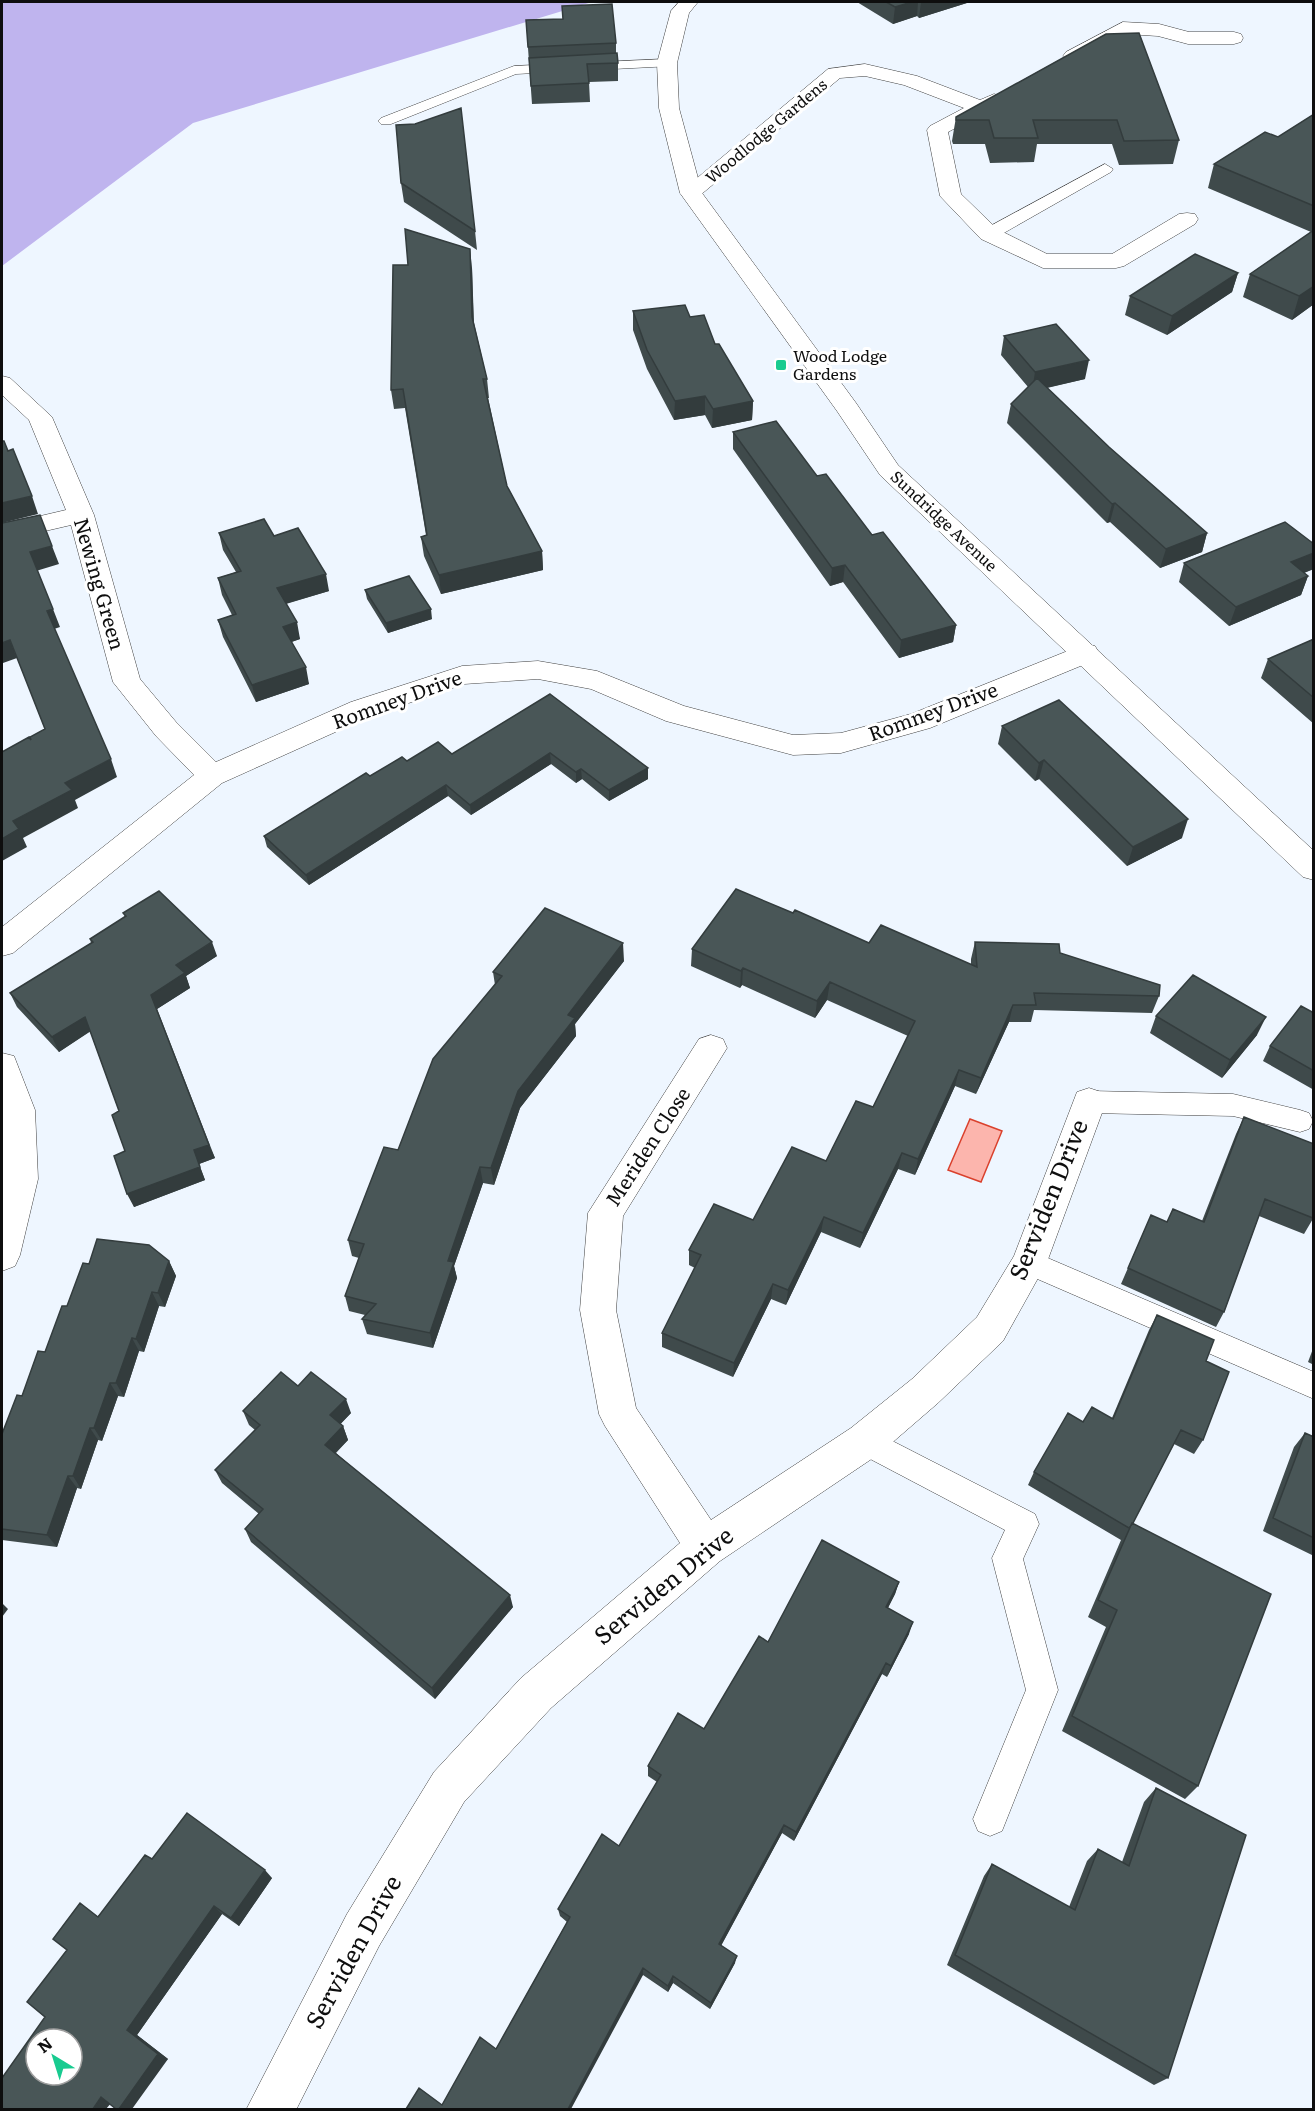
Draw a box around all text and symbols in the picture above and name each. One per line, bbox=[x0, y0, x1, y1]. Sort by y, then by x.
street label: Woodlodge Gardens bbox=[699, 72, 831, 188]
place label: Wood Lodge Gardens bbox=[793, 343, 887, 385]
marker: Wood Lodge Gardens bbox=[774, 358, 788, 372]
street label: Sundridge Avenue bbox=[886, 464, 1004, 576]
street label: Newing Green bbox=[68, 514, 134, 653]
street label: Romney Drive bbox=[327, 661, 465, 735]
street label: Romney Drive bbox=[863, 673, 1001, 747]
street label: Meriden Close bbox=[597, 1080, 696, 1211]
street label: Serviden Drive bbox=[999, 1113, 1095, 1285]
street label: Serviden Drive bbox=[585, 1517, 740, 1651]
street label: Serviden Drive bbox=[295, 1868, 408, 2034]
north arrow bbox=[24, 2027, 84, 2087]
text: N bbox=[31, 2031, 57, 2058]

